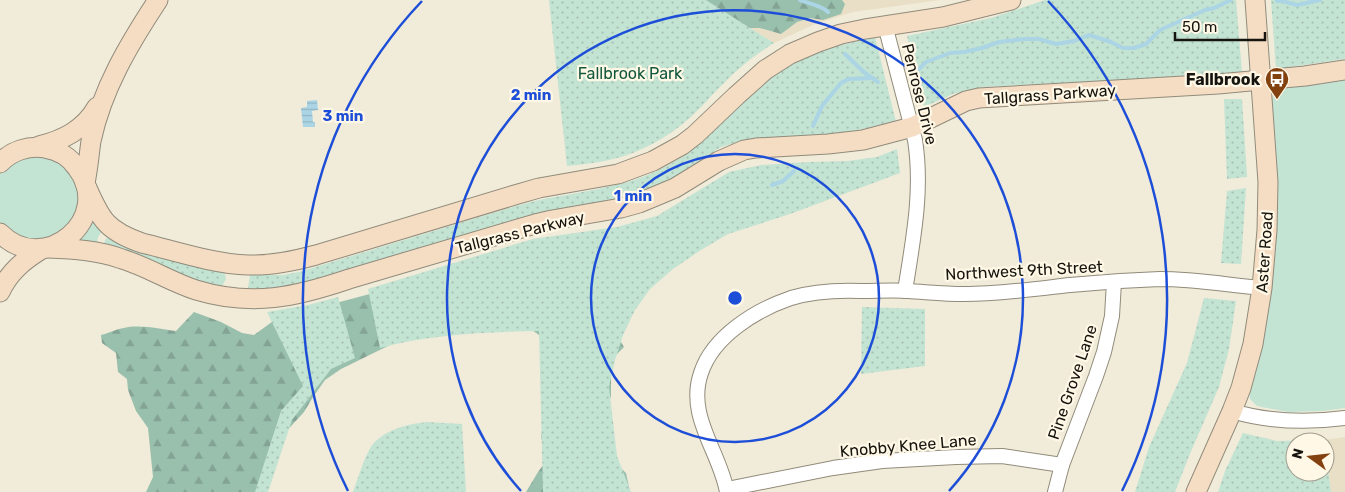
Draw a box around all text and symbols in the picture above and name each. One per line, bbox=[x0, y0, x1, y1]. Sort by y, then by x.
scale bar bbox=[1175, 10, 1265, 42]
text: 50 m bbox=[1182, 18, 1217, 36]
street label: Penrose Drive bbox=[898, 42, 941, 147]
park label: Fallbrook Park bbox=[578, 64, 683, 83]
bus stop icon: Fallbrook bbox=[1264, 66, 1290, 100]
place label: Fallbrook bbox=[1186, 70, 1261, 89]
street label: Tallgrass Parkway bbox=[983, 80, 1117, 109]
text: 2 min bbox=[511, 86, 551, 104]
text: 3 min bbox=[323, 107, 363, 125]
text: 1 min bbox=[614, 187, 652, 205]
street label: Tallgrass Parkway bbox=[454, 207, 587, 258]
street label: Aster Road bbox=[1252, 211, 1277, 293]
street label: Northwest 9th Street bbox=[945, 257, 1103, 284]
centre of rings bbox=[726, 289, 744, 307]
street label: Pine Grove Lane bbox=[1044, 322, 1101, 442]
street label: Knobby Knee Lane bbox=[839, 430, 977, 461]
north arrow bbox=[1285, 432, 1335, 482]
text: N bbox=[1288, 447, 1307, 461]

